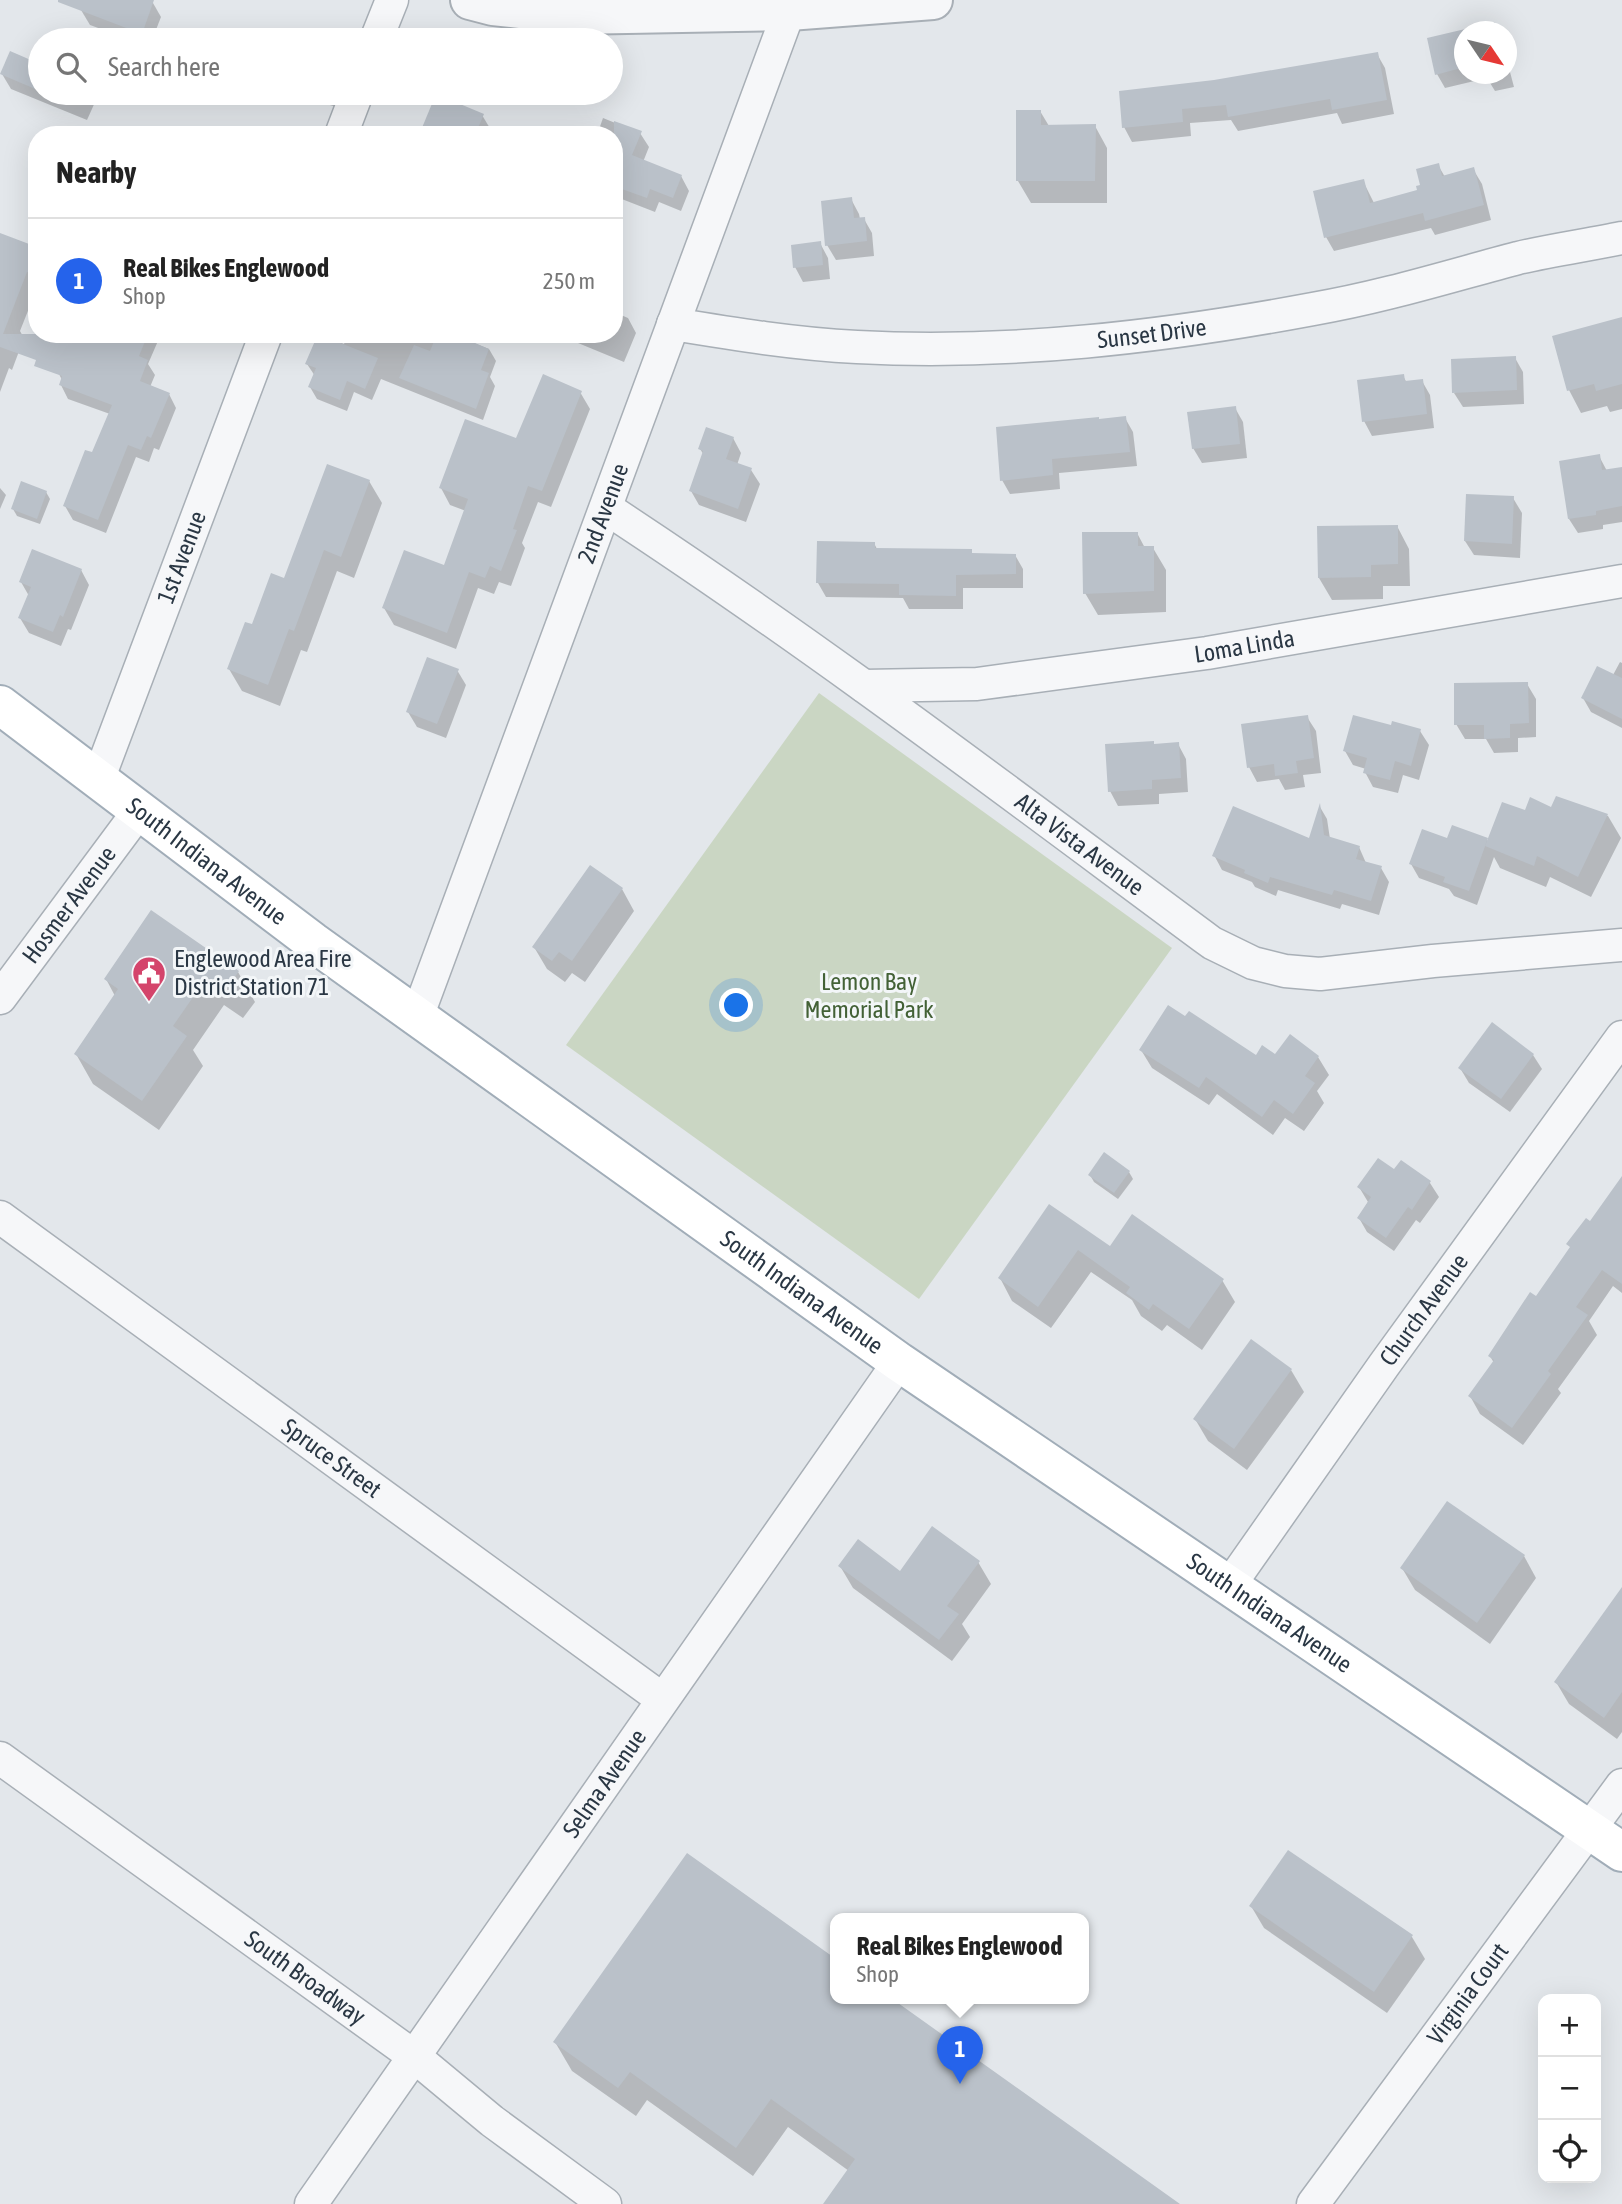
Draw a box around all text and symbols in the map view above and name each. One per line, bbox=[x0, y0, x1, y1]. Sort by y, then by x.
north arrow bbox=[1454, 21, 1517, 84]
search box bbox=[28, 28, 623, 105]
icon: search bbox=[52, 48, 90, 86]
text: Search here bbox=[108, 52, 220, 82]
text: Nearby bbox=[56, 155, 136, 189]
text: Real Bikes Englewood bbox=[123, 253, 329, 283]
text: 1 bbox=[74, 268, 84, 294]
text: 250 m bbox=[543, 268, 595, 294]
text: Shop bbox=[123, 283, 166, 309]
street label: Sunset Drive bbox=[1096, 313, 1208, 353]
street label: 2nd Avenue bbox=[572, 460, 633, 567]
street label: 1st Avenue bbox=[152, 507, 211, 607]
street label: Loma Linda bbox=[1192, 624, 1297, 668]
street label: Alta Vista Avenue bbox=[1010, 788, 1149, 901]
street label: South Indiana Avenue bbox=[122, 792, 292, 930]
street label: Hosmer Avenue bbox=[17, 841, 121, 968]
place label: Englewood Area Fire District Station 71 bbox=[174, 945, 352, 1000]
public building icon: Englewood Area Fire District Station 71 bbox=[130, 954, 168, 1003]
park label: Lemon Bay Memorial Park bbox=[804, 968, 934, 1023]
your location bbox=[719, 988, 753, 1022]
street label: South Indiana Avenue bbox=[716, 1225, 889, 1359]
street label: Church Avenue bbox=[1374, 1248, 1473, 1371]
street label: Spruce Street bbox=[277, 1413, 387, 1503]
street label: South Indiana Avenue bbox=[1182, 1547, 1357, 1678]
street label: Selma Avenue bbox=[557, 1724, 651, 1842]
popup bbox=[830, 1913, 1089, 2004]
street label: South Broadway bbox=[240, 1925, 371, 2030]
text: Real Bikes Englewood bbox=[856, 1931, 1063, 1961]
street label: Virginia Court bbox=[1421, 1938, 1514, 2049]
text: Shop bbox=[856, 1961, 899, 1987]
map controls bbox=[1538, 1994, 1601, 2183]
button: + bbox=[1538, 1994, 1601, 2057]
pin: 1 bbox=[937, 2026, 983, 2084]
button: − bbox=[1538, 2057, 1601, 2120]
button: locate bbox=[1538, 2120, 1601, 2183]

